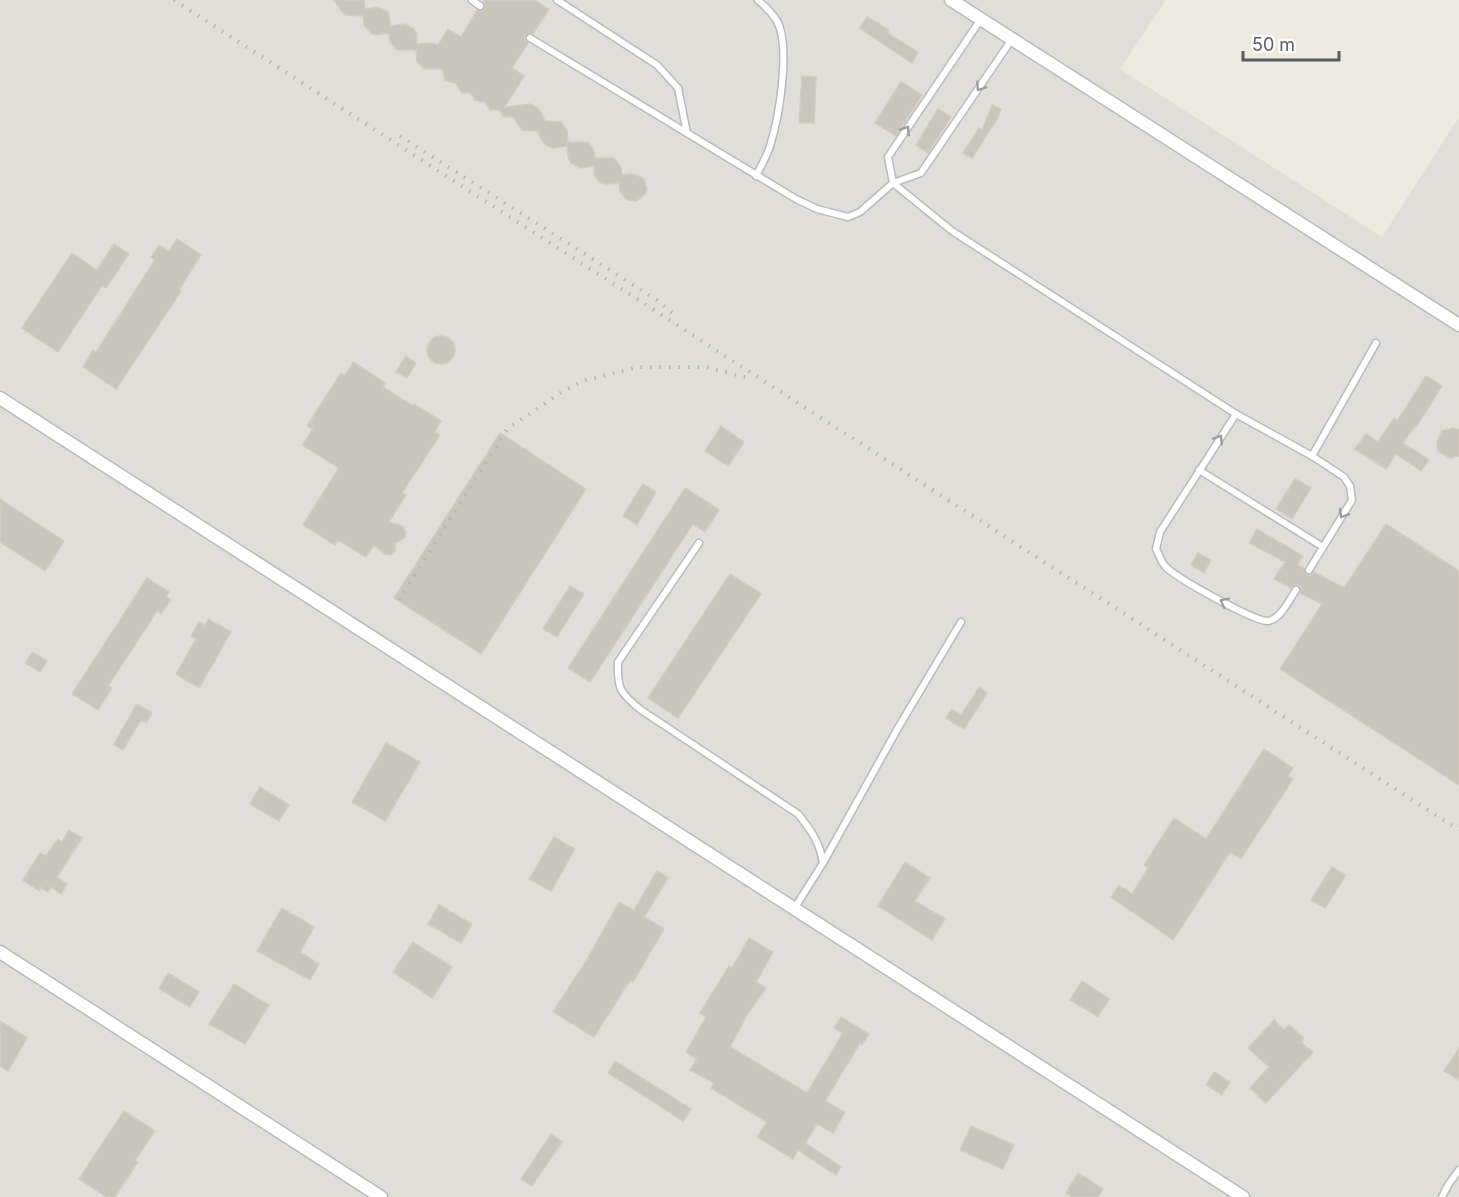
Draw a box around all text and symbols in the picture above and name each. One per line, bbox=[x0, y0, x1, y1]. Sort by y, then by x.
scale bar bbox=[1243, 24, 1339, 62]
text: 50 m bbox=[1252, 34, 1295, 55]
one-way arrow bbox=[976, 80, 987, 91]
one-way arrow bbox=[899, 126, 910, 137]
one-way arrow bbox=[1212, 435, 1223, 446]
one-way arrow bbox=[1339, 508, 1351, 518]
one-way arrow bbox=[1220, 598, 1230, 609]

